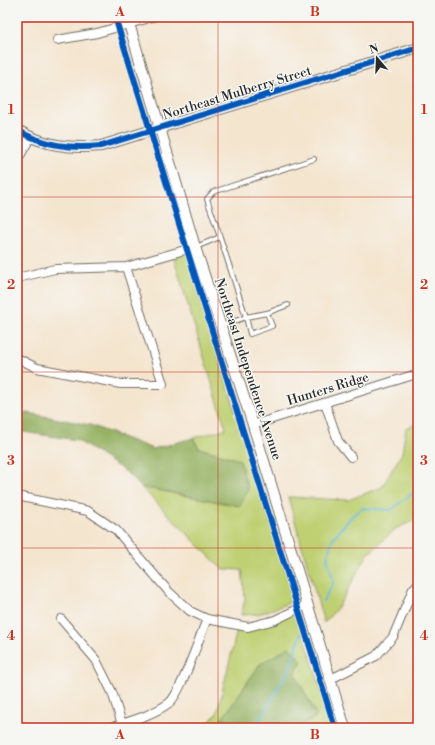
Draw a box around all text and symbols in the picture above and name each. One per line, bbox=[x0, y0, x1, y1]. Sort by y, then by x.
text: A bbox=[114, 4, 125, 20]
text: B bbox=[310, 4, 320, 20]
north arrow bbox=[357, 38, 397, 78]
text: N bbox=[368, 41, 381, 58]
street label: Northeast Mulberry Street bbox=[161, 63, 314, 123]
text: 1 bbox=[8, 102, 15, 118]
text: 1 bbox=[421, 102, 428, 118]
street label: Northeast Independence Avenue bbox=[211, 276, 285, 462]
text: 2 bbox=[7, 277, 15, 293]
text: 2 bbox=[420, 277, 428, 293]
street label: Hunters Ridge bbox=[285, 369, 371, 409]
text: 3 bbox=[7, 453, 15, 469]
text: 3 bbox=[420, 453, 428, 469]
text: 4 bbox=[7, 628, 16, 644]
text: 4 bbox=[420, 628, 429, 644]
text: A bbox=[114, 727, 125, 743]
text: B bbox=[310, 727, 320, 743]

